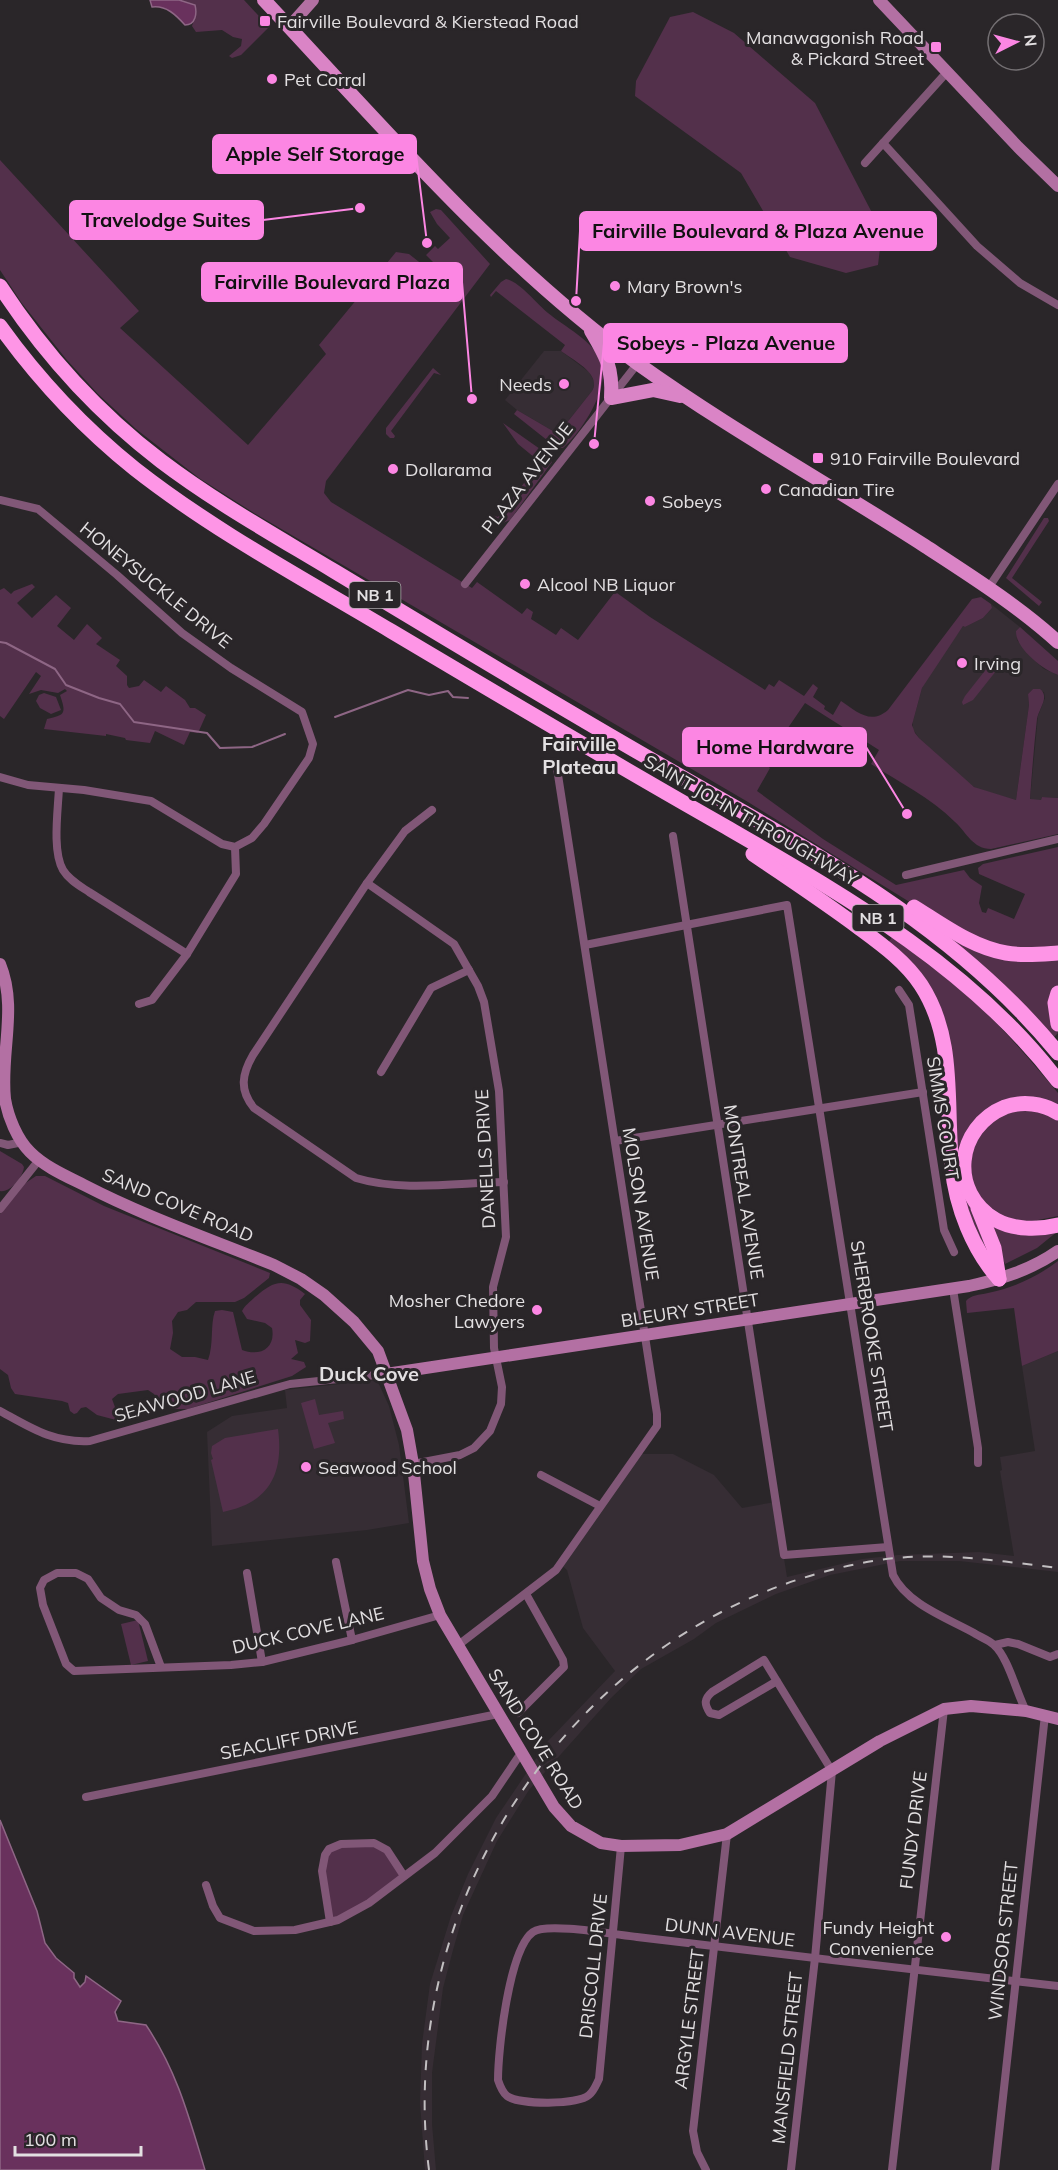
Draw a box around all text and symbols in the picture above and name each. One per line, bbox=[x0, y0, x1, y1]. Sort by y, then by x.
place label: Fairville Boulevard & Kierstead Road bbox=[277, 10, 579, 33]
north arrow bbox=[986, 12, 1046, 72]
marker: Fairville Boulevard & Kierstead Road bbox=[258, 14, 272, 28]
place label: Manawagonish Road & Pickard Street bbox=[746, 26, 924, 70]
text: N bbox=[1020, 33, 1041, 47]
marker: Manawagonish Road & Pickard Street bbox=[929, 40, 943, 54]
place label: Pet Corral bbox=[284, 68, 366, 91]
marker: Pet Corral bbox=[265, 72, 279, 86]
callout: Apple Self Storage bbox=[213, 135, 416, 173]
text: Apple Self Storage bbox=[225, 141, 405, 166]
callout: Travelodge Suites bbox=[70, 201, 263, 239]
text: Travelodge Suites bbox=[81, 207, 251, 232]
callout: Fairville Boulevard & Plaza Avenue bbox=[580, 212, 936, 250]
text: Fairville Boulevard & Plaza Avenue bbox=[592, 218, 924, 243]
callout: Fairville Boulevard Plaza bbox=[202, 263, 462, 301]
text: Fairville Boulevard Plaza bbox=[214, 269, 450, 294]
place label: Mary Brown's bbox=[627, 275, 743, 298]
marker: Mary Brown's bbox=[608, 279, 622, 293]
callout: Sobeys - Plaza Avenue bbox=[604, 324, 847, 362]
text: Sobeys - Plaza Avenue bbox=[617, 330, 835, 355]
place label: Needs bbox=[499, 373, 552, 396]
marker: Needs bbox=[557, 377, 571, 391]
street label: PLAZA AVENUE bbox=[476, 418, 578, 538]
place label: 910 Fairville Boulevard bbox=[830, 447, 1020, 470]
marker: 910 Fairville Boulevard bbox=[811, 451, 825, 465]
place label: Dollarama bbox=[405, 458, 492, 481]
marker: Dollarama bbox=[386, 462, 400, 476]
place label: Canadian Tire bbox=[778, 478, 895, 501]
marker: Canadian Tire bbox=[759, 482, 773, 496]
place label: Sobeys bbox=[662, 490, 722, 513]
marker: Sobeys bbox=[643, 494, 657, 508]
street label: HONEYSUCKLE DRIVE bbox=[75, 517, 237, 653]
place label: Alcool NB Liquor bbox=[537, 573, 676, 596]
marker: Alcool NB Liquor bbox=[518, 577, 532, 591]
road number: NB 1 bbox=[350, 582, 400, 608]
place label: Irving bbox=[974, 652, 1021, 675]
marker: Irving bbox=[955, 656, 969, 670]
callout: Home Hardware bbox=[683, 728, 866, 766]
district label: Fairville Plateau bbox=[542, 731, 616, 779]
text: Home Hardware bbox=[696, 734, 854, 759]
street label: SAINT JOHN THROUGHWAY bbox=[640, 749, 863, 891]
road number: NB 1 bbox=[852, 905, 904, 931]
street label: SIMMS COURT bbox=[922, 1055, 964, 1181]
street label: DANELLS DRIVE bbox=[470, 1089, 500, 1229]
street label: MONTREAL AVENUE bbox=[719, 1103, 769, 1281]
street label: MOLSON AVENUE bbox=[618, 1126, 664, 1282]
street label: SAND COVE ROAD bbox=[99, 1163, 257, 1247]
street label: SHERBROOKE STREET bbox=[846, 1239, 898, 1433]
street label: BLEURY STREET bbox=[619, 1288, 761, 1332]
place label: Mosher Chedore Lawyers bbox=[389, 1289, 525, 1333]
marker: Mosher Chedore Lawyers bbox=[530, 1303, 544, 1317]
district label: Duck Cove bbox=[319, 1361, 419, 1386]
street label: SEAWOOD LANE bbox=[112, 1365, 258, 1427]
place label: Seawood School bbox=[318, 1456, 457, 1479]
marker: Seawood School bbox=[299, 1460, 313, 1474]
street label: DUCK COVE LANE bbox=[230, 1601, 386, 1659]
street label: SAND COVE ROAD bbox=[483, 1664, 589, 1814]
street label: SEACLIFF DRIVE bbox=[218, 1715, 360, 1765]
street label: FUNDY DRIVE bbox=[894, 1770, 932, 1890]
street label: WINDSOR STREET bbox=[983, 1860, 1023, 2022]
street label: DRISCOLL DRIVE bbox=[574, 1892, 612, 2040]
street label: DUNN AVENUE bbox=[664, 1913, 796, 1951]
place label: Fundy Height Convenience bbox=[823, 1916, 934, 1960]
marker: Fundy Height Convenience bbox=[939, 1930, 953, 1944]
street label: ARGYLE STREET bbox=[669, 1948, 709, 2090]
street label: MANSFIELD STREET bbox=[767, 1971, 807, 2145]
scale bar bbox=[15, 2119, 141, 2157]
text: 100 m bbox=[24, 2128, 77, 2151]

